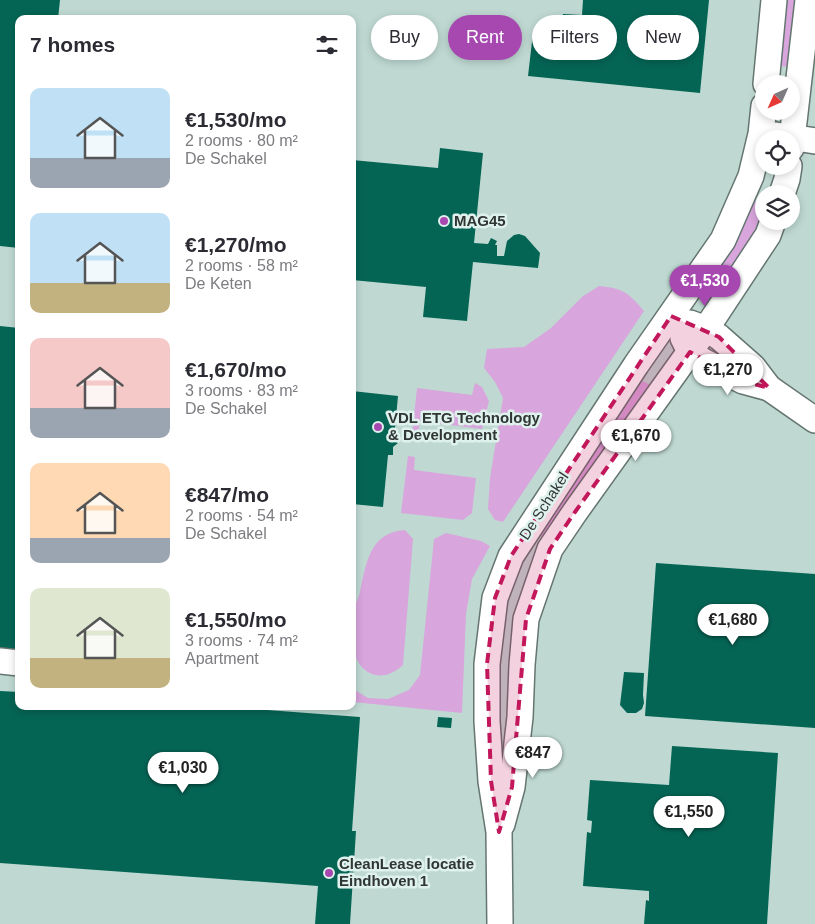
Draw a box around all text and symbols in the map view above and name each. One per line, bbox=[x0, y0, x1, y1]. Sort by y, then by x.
chip: Buy bbox=[371, 15, 438, 60]
chip: Rent bbox=[448, 15, 522, 60]
chip: Filters bbox=[532, 15, 617, 60]
chip: New bbox=[627, 15, 699, 60]
icon: filters bbox=[313, 31, 341, 59]
text: 7 homes bbox=[30, 33, 115, 56]
north arrow bbox=[755, 75, 800, 120]
map controls bbox=[755, 75, 800, 230]
icon: home bbox=[70, 108, 130, 168]
text: €1,530/mo bbox=[185, 108, 287, 131]
button: locate bbox=[755, 130, 800, 175]
text: 2 rooms · 80 m² bbox=[185, 132, 298, 149]
text: De Schakel bbox=[185, 150, 267, 167]
button: layers bbox=[755, 185, 800, 230]
place label: MAG45 bbox=[454, 212, 506, 229]
marker: MAG45 bbox=[438, 215, 450, 227]
icon: home bbox=[70, 233, 130, 293]
text: €1,270/mo bbox=[185, 233, 287, 256]
text: 2 rooms · 58 m² bbox=[185, 257, 298, 274]
pin: €1,530 bbox=[664, 264, 746, 307]
text: €1,530 bbox=[681, 272, 729, 289]
text: De Keten bbox=[185, 275, 252, 292]
pin: €1,270 bbox=[687, 354, 769, 396]
icon: home bbox=[70, 358, 130, 418]
text: €1,670/mo bbox=[185, 358, 287, 381]
text: €1,270 bbox=[704, 361, 752, 378]
text: 3 rooms · 83 m² bbox=[185, 382, 298, 399]
text: De Schakel bbox=[185, 400, 267, 417]
place label: VDL ETG Technology & Development bbox=[388, 409, 541, 443]
pin: €1,670 bbox=[595, 420, 677, 462]
marker: VDL ETG Technology & Development bbox=[372, 421, 384, 433]
text: €1,670 bbox=[612, 427, 660, 444]
street label: De Schakel bbox=[516, 469, 572, 543]
icon: home bbox=[70, 483, 130, 543]
text: €847/mo bbox=[185, 483, 269, 506]
text: 2 rooms · 54 m² bbox=[185, 507, 298, 524]
text: De Schakel bbox=[185, 525, 267, 542]
pin: €1,680 bbox=[692, 604, 774, 646]
icon: home bbox=[70, 608, 130, 668]
text: €1,550/mo bbox=[185, 608, 287, 631]
text: €1,680 bbox=[709, 611, 757, 628]
text: 3 rooms · 74 m² bbox=[185, 632, 298, 649]
text: Apartment bbox=[185, 650, 259, 667]
pin: €847 bbox=[503, 736, 563, 779]
text: €847 bbox=[515, 744, 551, 761]
pin: €1,030 bbox=[142, 752, 224, 794]
text: €1,030 bbox=[159, 759, 207, 776]
pin: €1,550 bbox=[648, 796, 730, 838]
text: €1,550 bbox=[665, 803, 713, 820]
place label: CleanLease locatie Eindhoven 1 bbox=[339, 855, 474, 889]
marker: CleanLease locatie Eindhoven 1 bbox=[323, 867, 335, 879]

